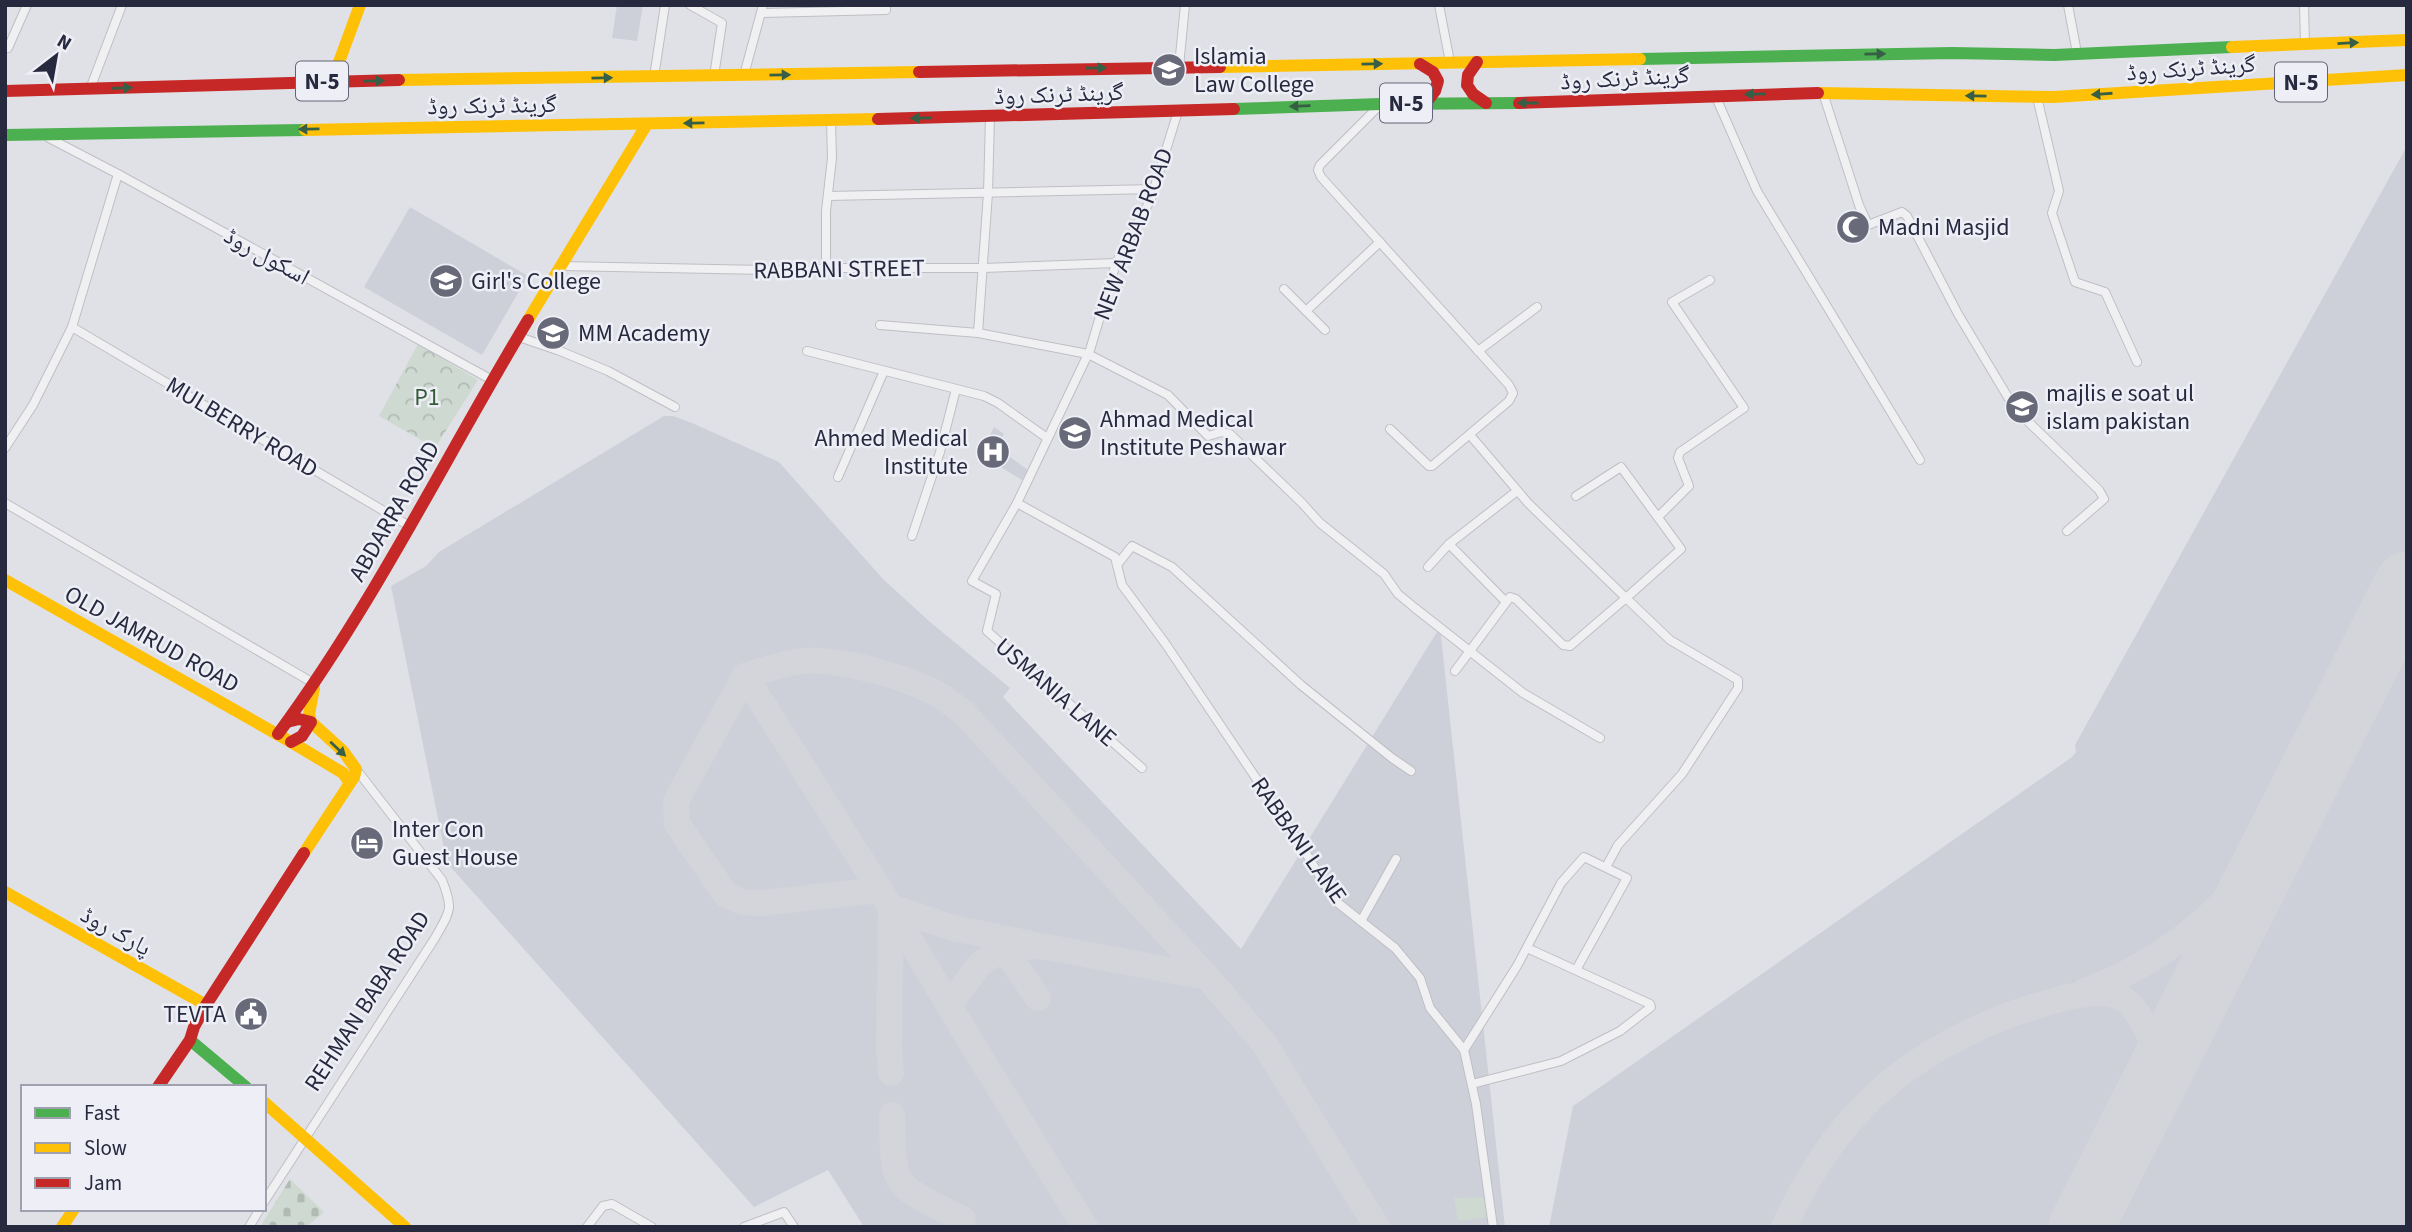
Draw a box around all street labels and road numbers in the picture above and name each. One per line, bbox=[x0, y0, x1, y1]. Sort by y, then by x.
street label: گرینڈ ٹرنک روڈ bbox=[2125, 47, 2257, 90]
street label: گرینڈ ٹرنک روڈ bbox=[1559, 58, 1691, 99]
road number: N-5 bbox=[296, 61, 348, 100]
road number: N-5 bbox=[2275, 62, 2327, 102]
street label: گرینڈ ٹرنک روڈ bbox=[994, 75, 1124, 114]
road number: N-5 bbox=[1380, 83, 1432, 122]
street label: گرینڈ ٹرنک روڈ bbox=[427, 87, 557, 124]
street label: NEW ARBAB ROAD bbox=[1085, 143, 1182, 325]
street label: اسکول روڈ bbox=[217, 219, 316, 294]
street label: RABBANI STREET bbox=[753, 251, 925, 288]
street label: MULBERRY ROAD bbox=[159, 368, 324, 487]
street label: ABDARRA ROAD bbox=[340, 435, 449, 588]
street label: OLD JAMRUD ROAD bbox=[58, 577, 246, 702]
street label: USMANIA LANE bbox=[987, 630, 1124, 755]
street label: RABBANI LANE bbox=[1242, 770, 1355, 911]
street label: پارک روڈ bbox=[74, 898, 158, 965]
street label: REHMAN BABA ROAD bbox=[296, 904, 439, 1098]

